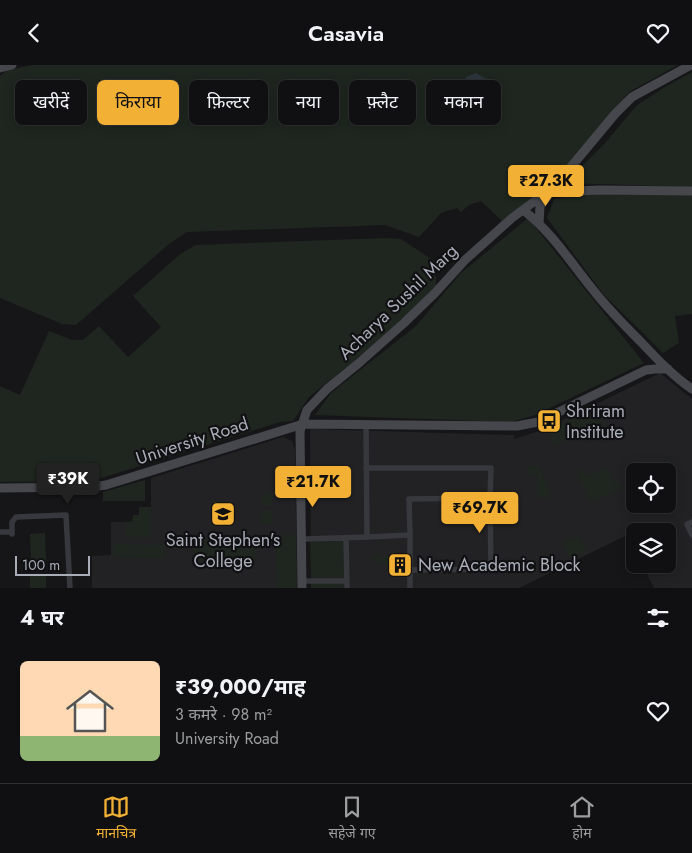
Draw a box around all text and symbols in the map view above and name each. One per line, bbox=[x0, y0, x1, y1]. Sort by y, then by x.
text: Casavia bbox=[308, 17, 384, 49]
icon: back bbox=[20, 19, 48, 47]
icon: heart bbox=[644, 19, 672, 47]
chip: खरीदें bbox=[15, 80, 87, 125]
chip: किराया bbox=[97, 80, 179, 125]
chip: फ़िल्टर bbox=[189, 80, 268, 125]
chip: नया bbox=[278, 80, 339, 125]
chip: फ़्लैट bbox=[349, 80, 416, 125]
chip: मकान bbox=[426, 80, 501, 125]
pin: ₹27.3K bbox=[505, 165, 587, 207]
text: ₹27.3K bbox=[519, 169, 573, 192]
street label: Acharya Sushil Marg bbox=[333, 238, 463, 366]
place label: Shriram Institute bbox=[566, 398, 625, 445]
bus stop icon: Shriram Institute bbox=[536, 408, 562, 434]
street label: University Road bbox=[132, 411, 252, 471]
pin: ₹39K bbox=[38, 463, 98, 505]
map controls bbox=[626, 463, 676, 573]
button: locate bbox=[626, 463, 676, 513]
pin: ₹21.7K bbox=[272, 465, 354, 508]
text: ₹39K bbox=[48, 467, 88, 490]
text: ₹21.7K bbox=[286, 470, 340, 493]
pin: ₹69.7K bbox=[439, 491, 521, 534]
text: ₹69.7K bbox=[452, 496, 508, 519]
school or university icon: Saint Stephen's College bbox=[210, 501, 236, 527]
button: layers bbox=[626, 523, 676, 573]
place label: Saint Stephen's College bbox=[166, 527, 280, 574]
building icon: New Academic Block bbox=[387, 552, 413, 578]
place label: New Academic Block bbox=[418, 552, 581, 578]
scale bar bbox=[15, 553, 90, 576]
text: 100 m bbox=[22, 555, 60, 575]
text: 4 घर bbox=[20, 603, 64, 633]
icon: filters bbox=[644, 604, 672, 632]
text: ₹39,000/माह bbox=[175, 672, 306, 702]
icon: home bbox=[60, 681, 120, 741]
icon: heart bbox=[644, 697, 672, 725]
text: 3 कमरे · 98 m² bbox=[175, 703, 272, 726]
text: University Road bbox=[175, 727, 279, 750]
tab: मानचित्र bbox=[96, 793, 136, 844]
tab: सहेजे गए bbox=[328, 793, 376, 844]
tab: होम bbox=[568, 793, 596, 844]

